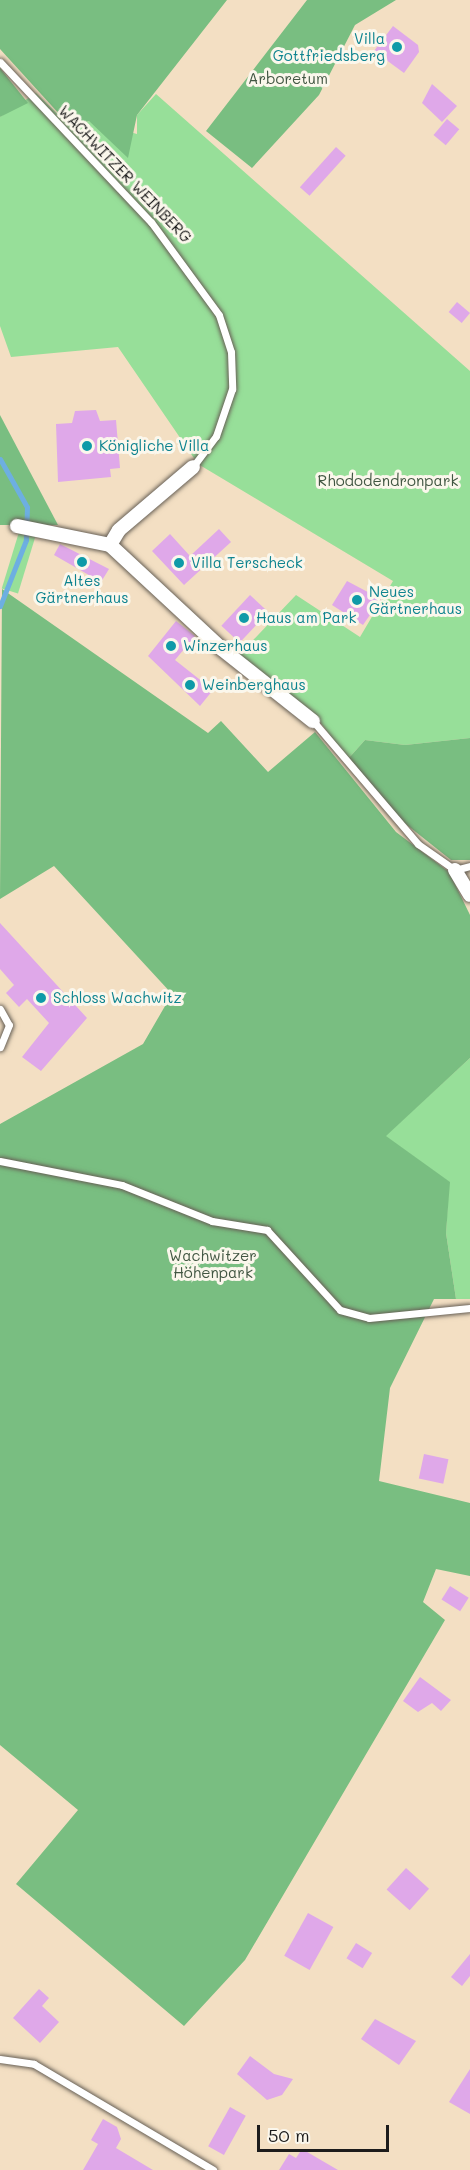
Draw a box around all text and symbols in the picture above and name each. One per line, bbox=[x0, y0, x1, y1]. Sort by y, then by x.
place label: Villa Gottfriedsberg bbox=[273, 29, 385, 64]
marker: Villa Gottfriedsberg bbox=[390, 40, 404, 54]
park label: Arboretum bbox=[248, 70, 328, 88]
street label: WACHWITZER WEINBERG bbox=[55, 102, 195, 246]
place label: Königliche Villa bbox=[99, 437, 209, 455]
marker: Königliche Villa bbox=[80, 439, 94, 453]
park label: Rhododendronpark bbox=[318, 472, 458, 490]
place label: Villa Terscheck bbox=[191, 554, 303, 572]
marker: Altes Gärtnerhaus bbox=[75, 555, 89, 569]
marker: Villa Terscheck bbox=[172, 556, 186, 570]
place label: Altes Gärtnerhaus bbox=[35, 571, 129, 606]
place label: Neues Gärtnerhaus bbox=[369, 582, 462, 617]
marker: Neues Gärtnerhaus bbox=[350, 593, 364, 607]
place label: Haus am Park bbox=[256, 609, 356, 627]
marker: Haus am Park bbox=[237, 611, 251, 625]
place label: Winzerhaus bbox=[183, 637, 268, 655]
marker: Winzerhaus bbox=[164, 639, 178, 653]
place label: Weinberghaus bbox=[202, 676, 306, 694]
marker: Weinberghaus bbox=[183, 678, 197, 692]
place label: Schloss Wachwitz bbox=[53, 989, 182, 1007]
marker: Schloss Wachwitz bbox=[34, 991, 48, 1005]
park label: Wachwitzer Höhenpark bbox=[169, 1246, 257, 1281]
scale bar bbox=[260, 2113, 392, 2151]
text: 50 m bbox=[268, 2123, 310, 2147]

